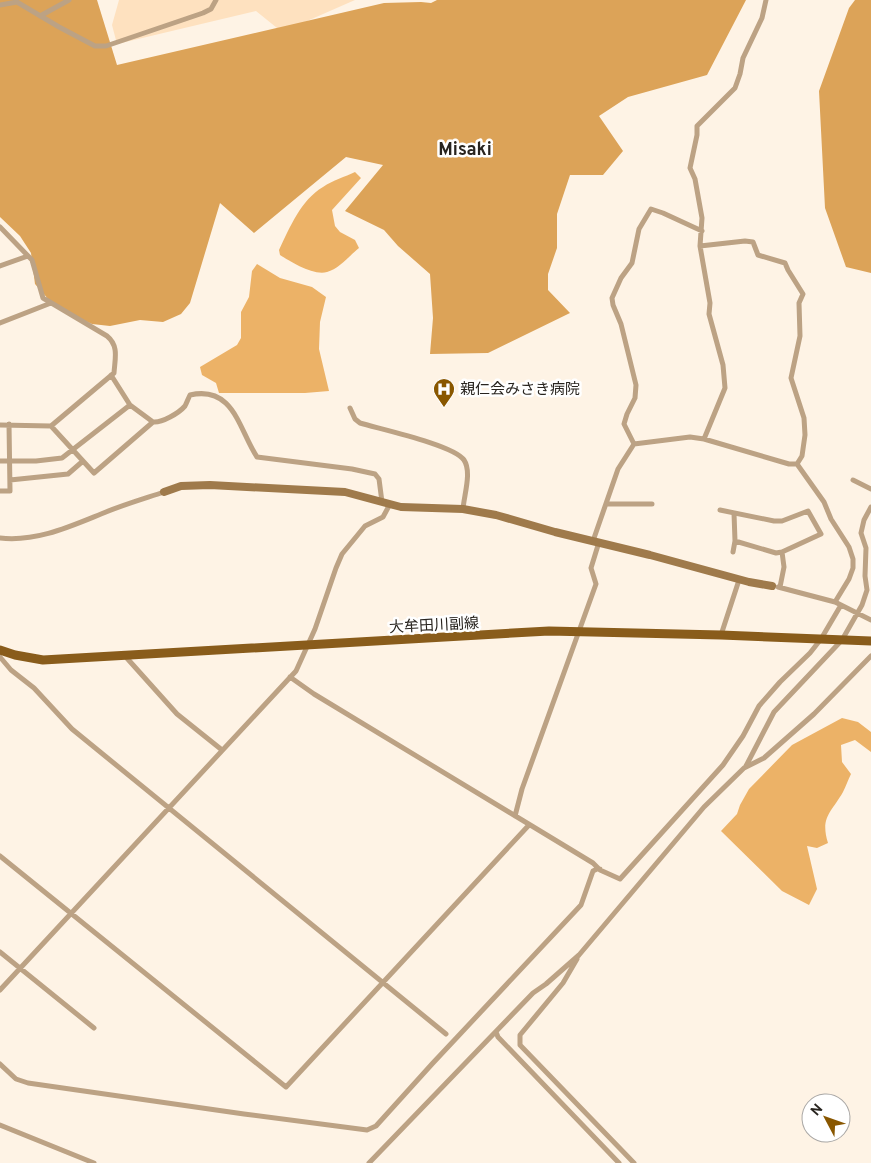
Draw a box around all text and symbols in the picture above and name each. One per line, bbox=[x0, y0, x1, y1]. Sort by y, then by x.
district label: Misaki bbox=[438, 139, 492, 162]
hospital icon: 親仁会みさき病院 bbox=[432, 377, 456, 408]
place label: 親仁会みさき病院 bbox=[460, 381, 580, 400]
street label: 大牟田川副線 bbox=[389, 615, 480, 638]
north arrow bbox=[801, 1093, 851, 1143]
text: N bbox=[808, 1101, 827, 1120]

